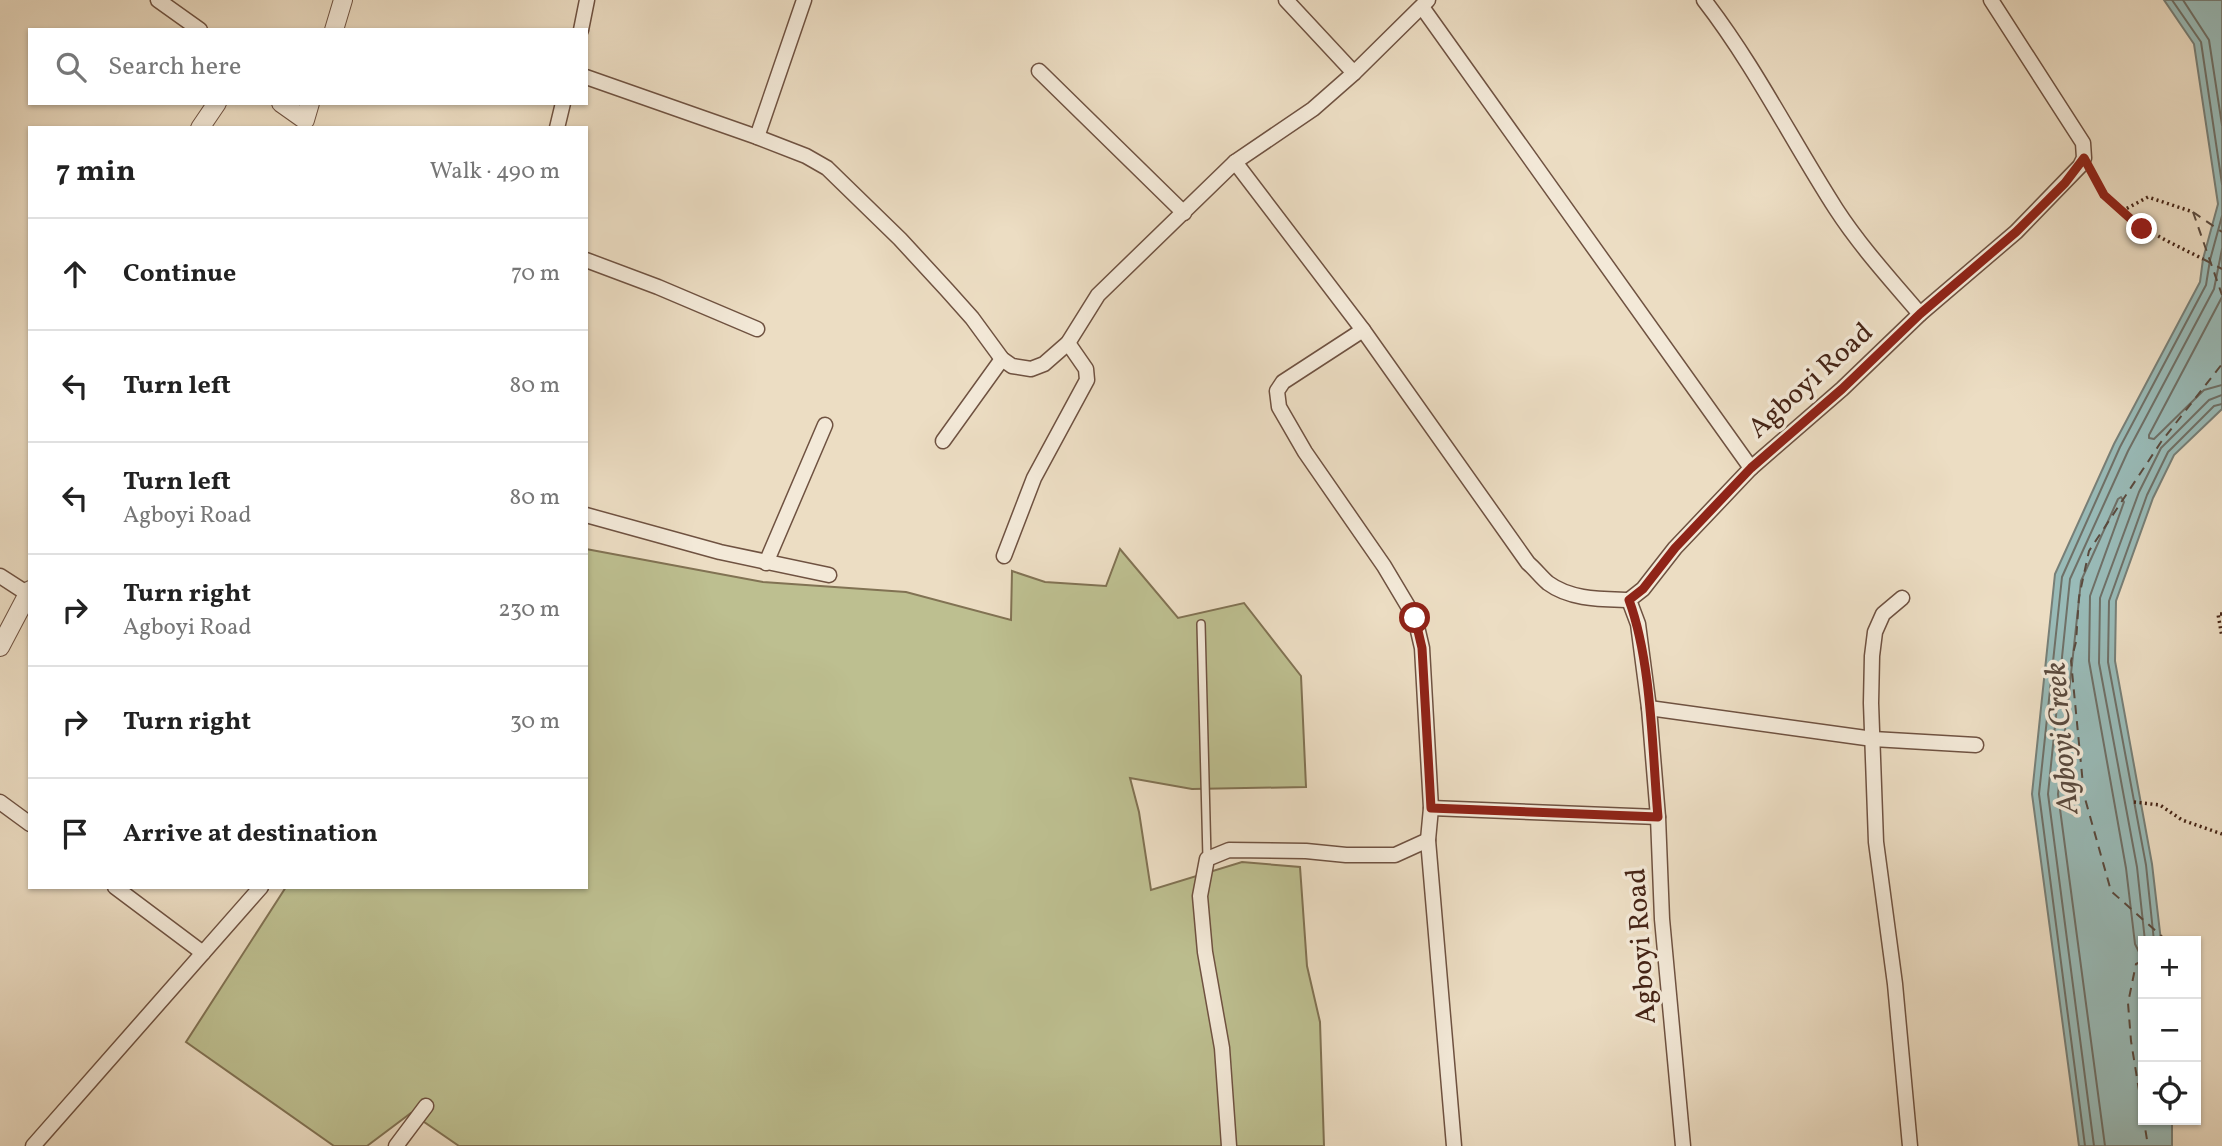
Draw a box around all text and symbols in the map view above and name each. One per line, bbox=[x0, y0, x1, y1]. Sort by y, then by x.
search box bbox=[28, 28, 588, 105]
icon: search bbox=[52, 48, 90, 86]
text: Search here bbox=[108, 49, 241, 85]
text: 7 min bbox=[56, 151, 136, 193]
text: Walk · 490 m bbox=[430, 156, 560, 188]
route end bbox=[2126, 213, 2157, 244]
icon: ahead bbox=[56, 255, 94, 293]
text: Continue bbox=[123, 256, 236, 292]
text: 70 m bbox=[511, 258, 560, 290]
street label: Agboyi Road bbox=[1740, 314, 1882, 448]
icon: left bbox=[56, 367, 94, 405]
text: Turn left bbox=[123, 368, 231, 404]
text: 80 m bbox=[510, 370, 560, 402]
text: Turn left bbox=[123, 464, 231, 500]
icon: left bbox=[56, 479, 94, 517]
text: 80 m bbox=[510, 482, 560, 514]
text: Agboyi Road bbox=[123, 500, 251, 532]
text: Turn right bbox=[123, 576, 251, 612]
icon: right bbox=[56, 591, 94, 629]
text: 230 m bbox=[498, 594, 560, 626]
route start bbox=[1399, 602, 1430, 633]
text: Agboyi Road bbox=[123, 612, 251, 644]
water label: Agboyi Creek bbox=[2035, 660, 2091, 817]
icon: right bbox=[56, 703, 94, 741]
text: Turn right bbox=[123, 704, 251, 740]
text: 30 m bbox=[510, 706, 560, 738]
icon: arrive bbox=[56, 815, 94, 853]
text: Arrive at destination bbox=[123, 816, 378, 852]
street label: Agboyi Road bbox=[1617, 867, 1667, 1025]
map controls bbox=[2138, 936, 2201, 1125]
button: + bbox=[2138, 936, 2201, 999]
button: − bbox=[2138, 999, 2201, 1062]
button: locate bbox=[2138, 1062, 2201, 1125]

